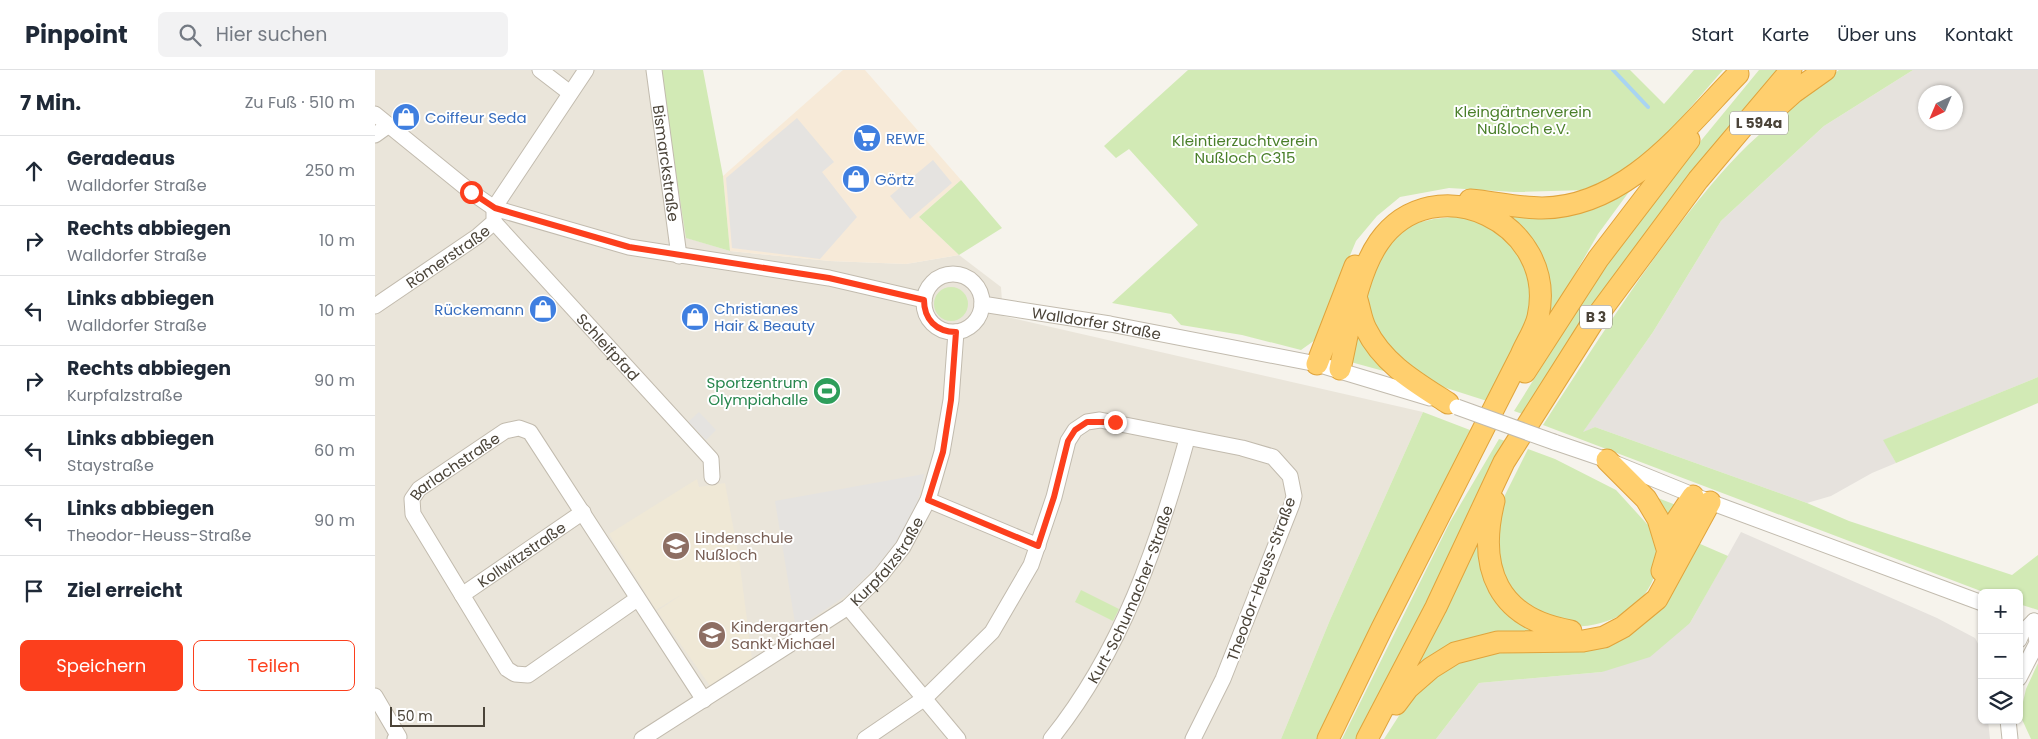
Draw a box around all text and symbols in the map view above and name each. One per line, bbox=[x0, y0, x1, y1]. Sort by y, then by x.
search box bbox=[158, 12, 508, 57]
text: Pinpoint bbox=[25, 18, 128, 51]
icon: search bbox=[176, 21, 204, 49]
text: Hier suchen bbox=[216, 21, 327, 48]
text: Start bbox=[1691, 22, 1734, 47]
text: Karte bbox=[1762, 22, 1809, 47]
text: Über uns bbox=[1837, 22, 1917, 47]
text: Kontakt bbox=[1945, 22, 2013, 47]
north arrow bbox=[1918, 85, 1963, 130]
text: 7 Min. bbox=[20, 88, 81, 117]
text: Zu Fuß · 510 m bbox=[245, 91, 355, 114]
park label: Kleingärtnerverein Nußloch e.V. bbox=[1455, 101, 1592, 139]
shop icon: Coiffeur Seda bbox=[391, 102, 421, 132]
street label: Bismarckstraße bbox=[648, 104, 685, 223]
place label: Coiffeur Seda bbox=[425, 107, 527, 128]
road number: L 594a bbox=[1730, 112, 1788, 134]
supermarket icon: REWE bbox=[852, 123, 882, 153]
place label: REWE bbox=[886, 128, 925, 149]
park label: Kleintierzuchtverein Nußloch C315 bbox=[1172, 130, 1318, 168]
text: Geradeaus bbox=[67, 145, 175, 172]
icon: ahead bbox=[20, 157, 48, 185]
text: 250 m bbox=[305, 159, 355, 182]
shop icon: Görtz bbox=[841, 164, 871, 194]
place label: Görtz bbox=[875, 169, 914, 190]
text: Walldorfer Straße bbox=[67, 174, 207, 197]
route start bbox=[460, 181, 483, 204]
text: Rechts abbiegen bbox=[67, 215, 231, 242]
street label: Römerstraße bbox=[401, 220, 494, 293]
icon: right bbox=[20, 227, 48, 255]
text: 10 m bbox=[319, 229, 355, 252]
text: Walldorfer Straße bbox=[67, 244, 207, 267]
text: Links abbiegen bbox=[67, 285, 214, 312]
shop icon: Rückemann bbox=[528, 294, 558, 324]
icon: left bbox=[20, 297, 48, 325]
place label: Christianes Hair & Beauty bbox=[714, 298, 816, 336]
text: 10 m bbox=[319, 299, 355, 322]
place label: Rückemann bbox=[434, 299, 524, 320]
street label: Walldorfer Straße bbox=[1030, 301, 1163, 344]
shop icon: Christianes Hair & Beauty bbox=[680, 302, 710, 332]
road number: B 3 bbox=[1580, 306, 1612, 328]
street label: Schleifpfad bbox=[572, 308, 644, 385]
text: Walldorfer Straße bbox=[67, 314, 207, 337]
text: Rechts abbiegen bbox=[67, 355, 231, 382]
icon: right bbox=[20, 367, 48, 395]
text: 90 m bbox=[314, 369, 355, 392]
place label: Sportzentrum Olympiahalle bbox=[707, 372, 808, 410]
sports icon: Sportzentrum Olympiahalle bbox=[812, 376, 842, 406]
text: Kurpfalzstraße bbox=[67, 384, 183, 407]
route end bbox=[1104, 411, 1127, 434]
text: Links abbiegen bbox=[67, 425, 214, 452]
street label: Barlachstraße bbox=[404, 427, 504, 504]
icon: left bbox=[20, 437, 48, 465]
text: 60 m bbox=[314, 439, 355, 462]
text: Staystraße bbox=[67, 454, 154, 477]
street label: Theodor-Heuss-Straße bbox=[1222, 494, 1300, 664]
text: Links abbiegen bbox=[67, 495, 214, 522]
street label: Kurt-Schumacher-Straße bbox=[1082, 503, 1177, 687]
icon: left bbox=[20, 507, 48, 535]
text: 90 m bbox=[314, 509, 355, 532]
street label: Kurpfalzstraße bbox=[845, 513, 928, 610]
street label: Kollwitzstraße bbox=[473, 517, 570, 592]
text: Theodor-Heuss-Straße bbox=[67, 524, 251, 547]
place label: Lindenschule Nußloch bbox=[695, 527, 793, 565]
school or university icon: Lindenschule Nußloch bbox=[661, 531, 691, 561]
icon: arrive bbox=[20, 577, 48, 605]
text: Ziel erreicht bbox=[67, 577, 183, 604]
map controls bbox=[1978, 589, 2023, 724]
button: + bbox=[1978, 589, 2023, 634]
place label: Kindergarten Sankt Michael bbox=[731, 616, 835, 654]
school or university icon: Kindergarten Sankt Michael bbox=[697, 620, 727, 650]
button: − bbox=[1978, 634, 2023, 679]
button: Speichern bbox=[20, 640, 183, 691]
button: Teilen bbox=[193, 640, 355, 691]
button: layers bbox=[1978, 679, 2023, 724]
scale bar bbox=[390, 704, 485, 727]
text: 50 m bbox=[397, 706, 433, 726]

